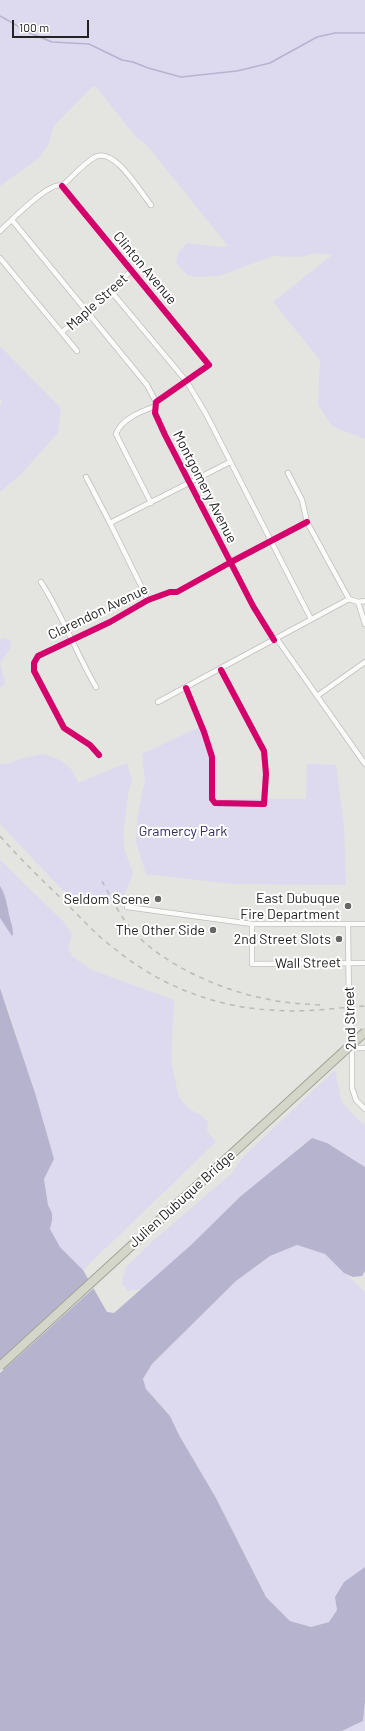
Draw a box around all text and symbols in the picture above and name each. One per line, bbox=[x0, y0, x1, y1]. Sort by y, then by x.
scale bar bbox=[14, 12, 91, 38]
text: 100 m bbox=[19, 20, 49, 34]
street label: Clinton Avenue bbox=[110, 228, 180, 308]
street label: Maple Street bbox=[63, 270, 131, 334]
street label: Montgomery Avenue bbox=[169, 428, 241, 546]
street label: Clarendon Avenue bbox=[45, 581, 151, 643]
park label: Gramercy Park bbox=[139, 823, 227, 839]
place label: East Dubuque Fire Department bbox=[240, 890, 340, 922]
place label: Seldom Scene bbox=[64, 891, 150, 907]
marker: Seldom Scene bbox=[153, 894, 163, 904]
marker: East Dubuque Fire Department bbox=[343, 901, 353, 911]
place label: The Other Side bbox=[116, 922, 205, 938]
marker: The Other Side bbox=[208, 925, 218, 935]
place label: 2nd Street Slots bbox=[234, 931, 331, 947]
marker: 2nd Street Slots bbox=[334, 934, 344, 944]
street label: Wall Street bbox=[275, 954, 341, 972]
street label: 2nd Street bbox=[340, 986, 360, 1050]
street label: Julien Dubuque Bridge bbox=[126, 1147, 238, 1251]

